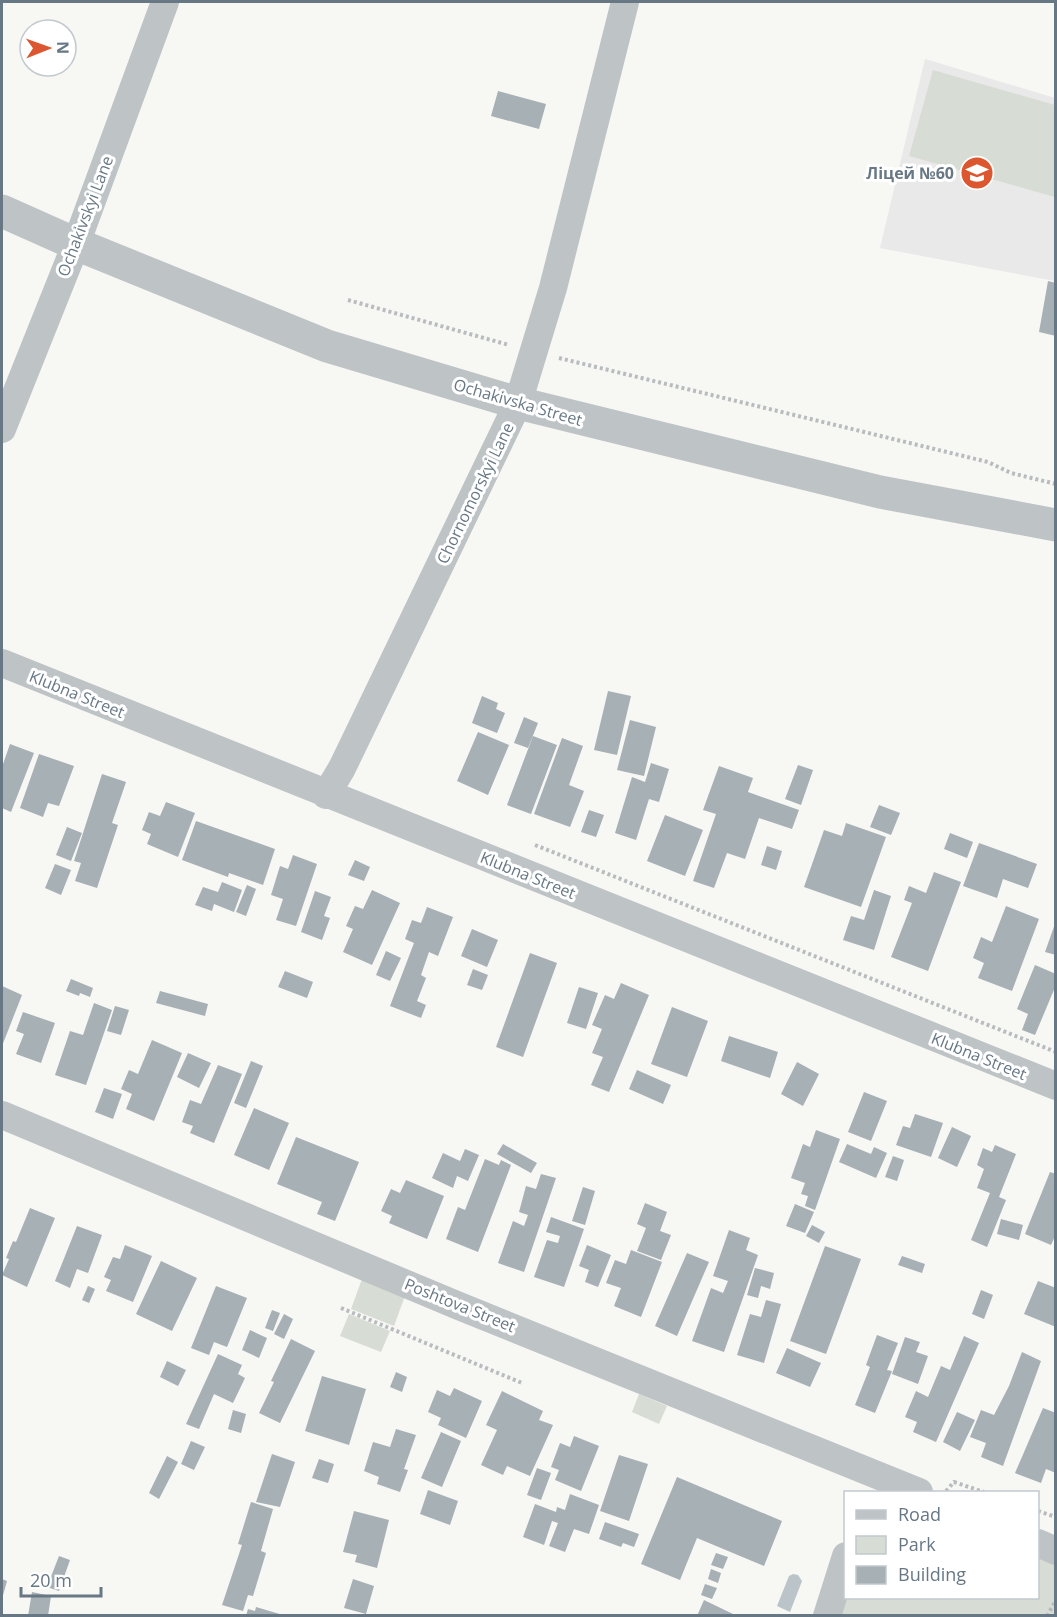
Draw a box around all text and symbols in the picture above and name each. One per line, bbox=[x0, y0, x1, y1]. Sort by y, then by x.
north arrow bbox=[18, 18, 78, 78]
text: N bbox=[52, 41, 74, 54]
street label: Ochakivskyi Lane bbox=[52, 153, 118, 279]
school or university icon: Ліцей №60 bbox=[959, 155, 995, 191]
place label: Ліцей №60 bbox=[866, 162, 954, 184]
street label: Ochakivska Street bbox=[451, 373, 585, 431]
street label: Chornomorskyi Lane bbox=[431, 419, 519, 567]
street label: Klubna Street bbox=[26, 665, 128, 723]
street label: Klubna Street bbox=[477, 846, 579, 904]
street label: Klubna Street bbox=[928, 1027, 1030, 1085]
street label: Poshtova Street bbox=[401, 1273, 519, 1337]
legend bbox=[844, 1491, 1039, 1599]
text: Road bbox=[898, 1502, 941, 1526]
text: Park bbox=[898, 1532, 936, 1556]
scale bar bbox=[21, 1560, 100, 1598]
text: Building bbox=[898, 1562, 966, 1586]
text: 20 m bbox=[30, 1568, 72, 1592]

